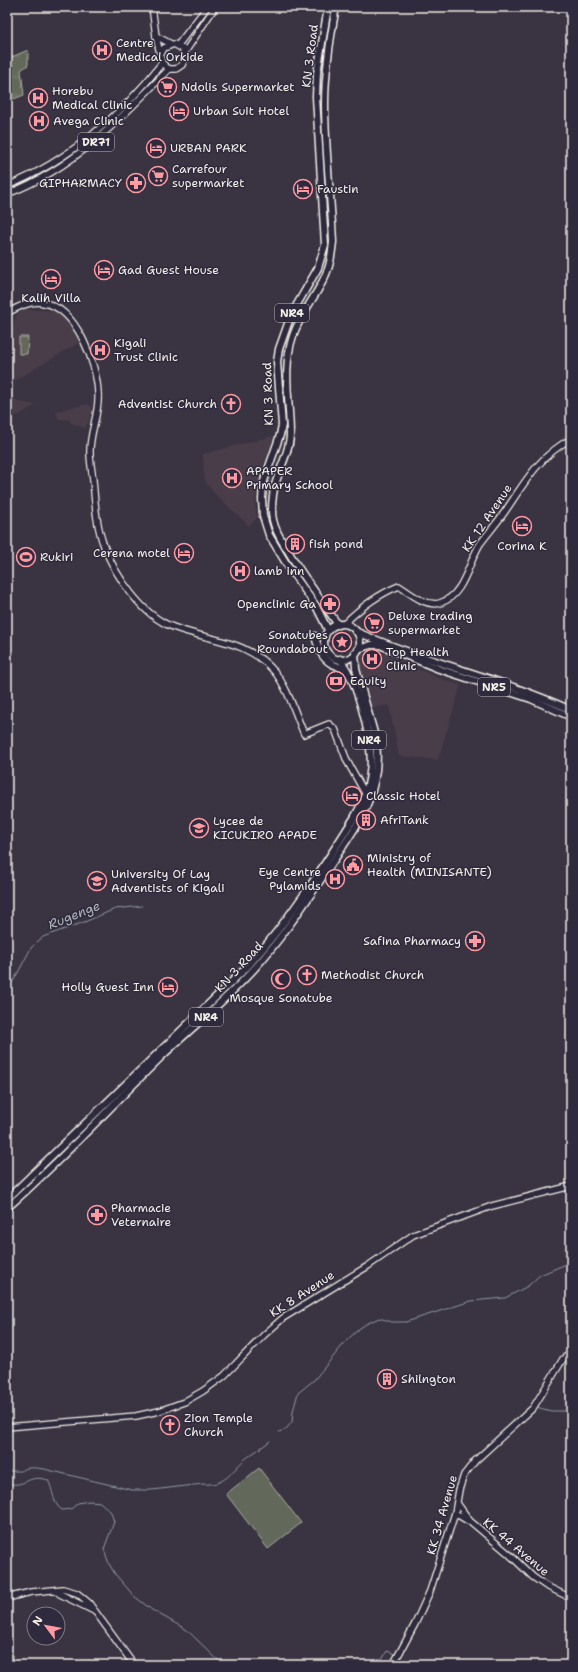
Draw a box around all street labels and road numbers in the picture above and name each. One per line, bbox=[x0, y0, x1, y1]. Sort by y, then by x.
street label: KN 3 Road bbox=[298, 23, 322, 88]
road number: DR71 bbox=[78, 133, 114, 151]
road number: NR4 bbox=[275, 304, 309, 322]
street label: KN 3 Road bbox=[259, 362, 277, 426]
street label: KK 12 Avenue bbox=[458, 481, 516, 555]
road number: NR5 bbox=[478, 678, 510, 696]
road number: NR4 bbox=[352, 731, 386, 749]
street label: KN 3 Road bbox=[212, 938, 267, 996]
road number: NR4 bbox=[189, 1008, 223, 1026]
street label: KK 8 Avenue bbox=[267, 1267, 338, 1321]
street label: KK 34 Avenue bbox=[423, 1473, 461, 1557]
street label: KK 44 Avenue bbox=[479, 1514, 553, 1580]

